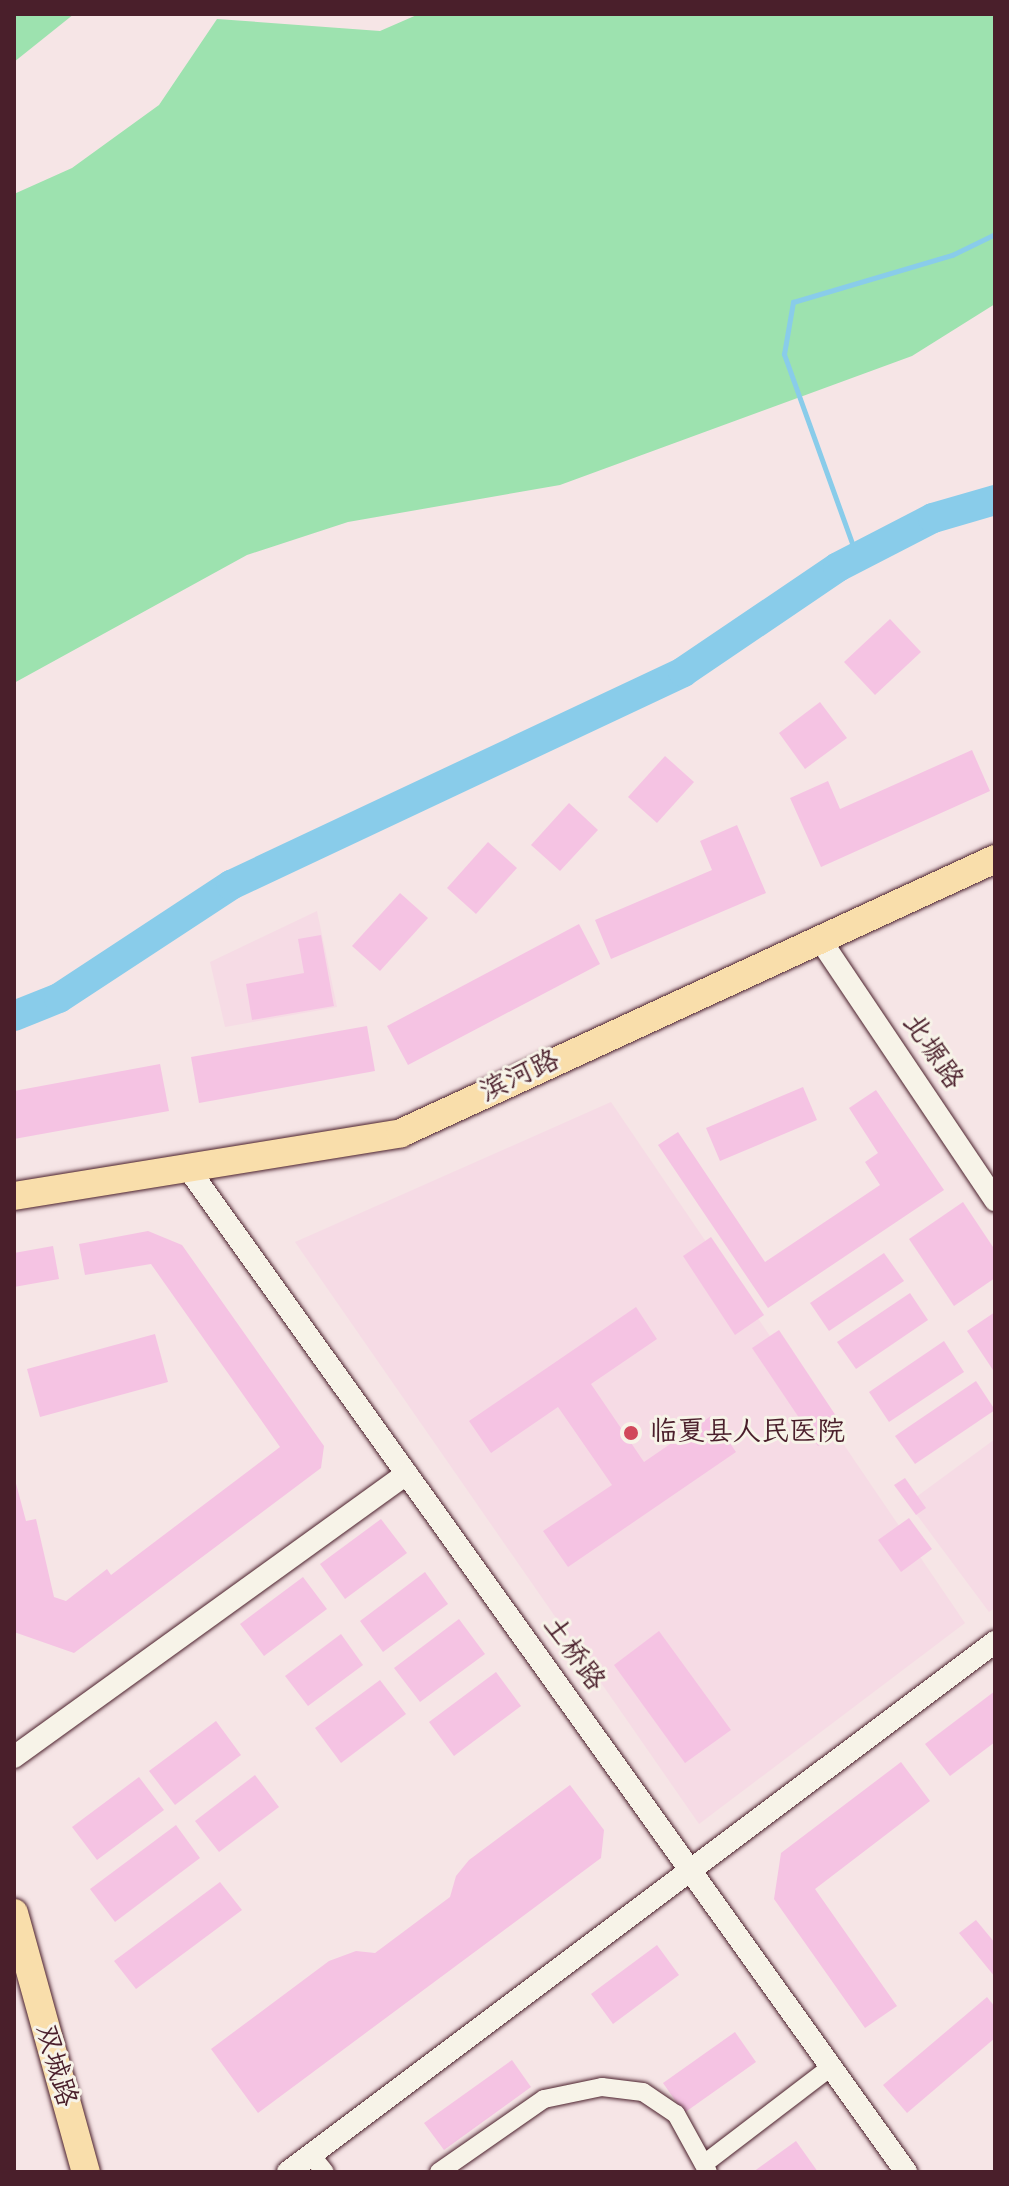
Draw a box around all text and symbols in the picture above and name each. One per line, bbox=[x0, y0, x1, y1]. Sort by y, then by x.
street label: 北塬路 bbox=[895, 1008, 969, 1096]
street label: 滨河路 bbox=[475, 1044, 565, 1110]
place label: 临夏县人民医院 bbox=[649, 1416, 845, 1450]
marker: 临夏县人民医院 bbox=[620, 1422, 642, 1444]
street label: 土桥路 bbox=[535, 1610, 611, 1698]
street label: 双城路 bbox=[27, 2021, 83, 2111]

